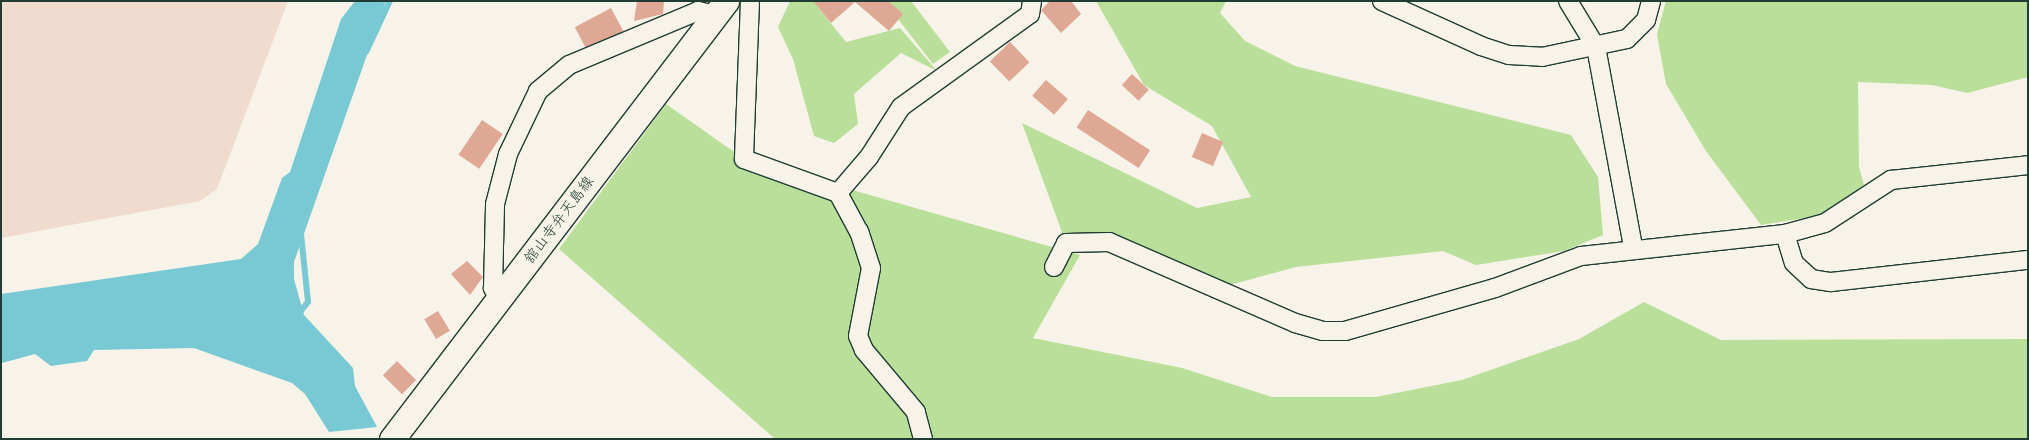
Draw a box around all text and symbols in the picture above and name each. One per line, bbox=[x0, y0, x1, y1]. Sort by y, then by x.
street label: 舘山寺弁天島線 bbox=[520, 173, 598, 267]

